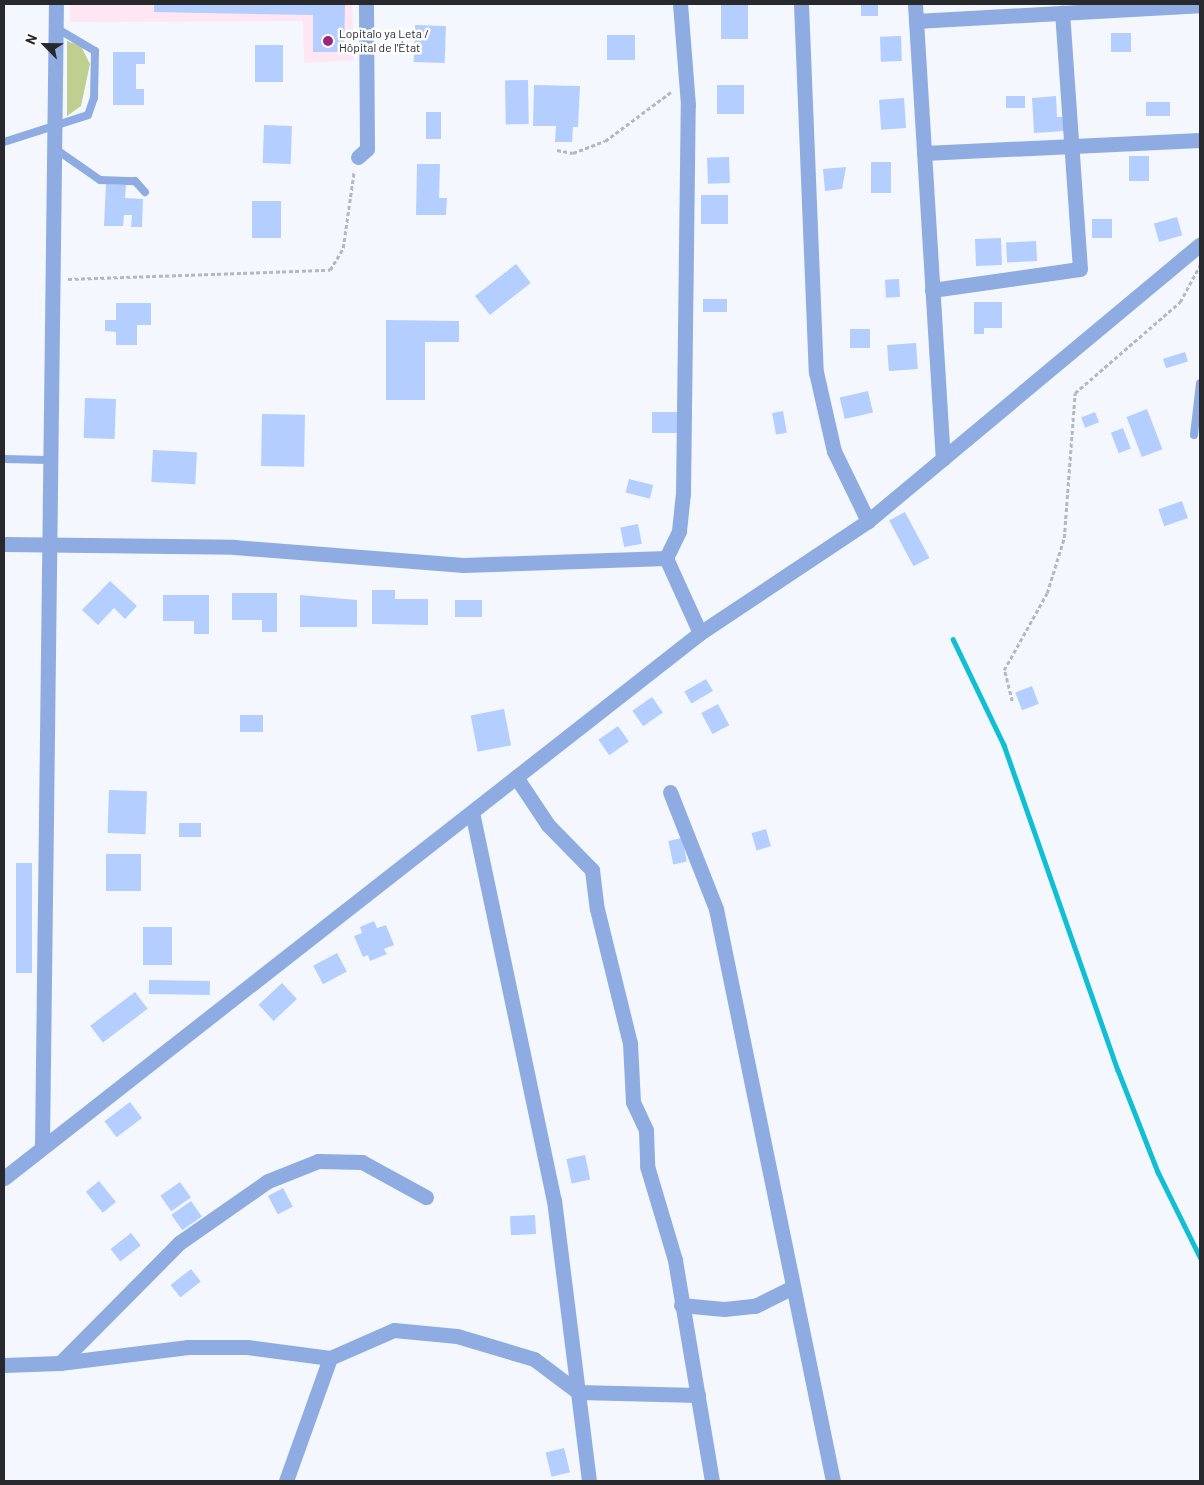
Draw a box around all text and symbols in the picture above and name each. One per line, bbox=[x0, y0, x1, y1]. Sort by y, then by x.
north arrow bbox=[20, 20, 70, 70]
place label: Lopitalo ya Leta / Hôpital de l'État bbox=[339, 27, 429, 55]
text: N bbox=[21, 31, 40, 47]
marker: Lopitalo ya Leta / Hôpital de l'État bbox=[321, 34, 335, 48]

